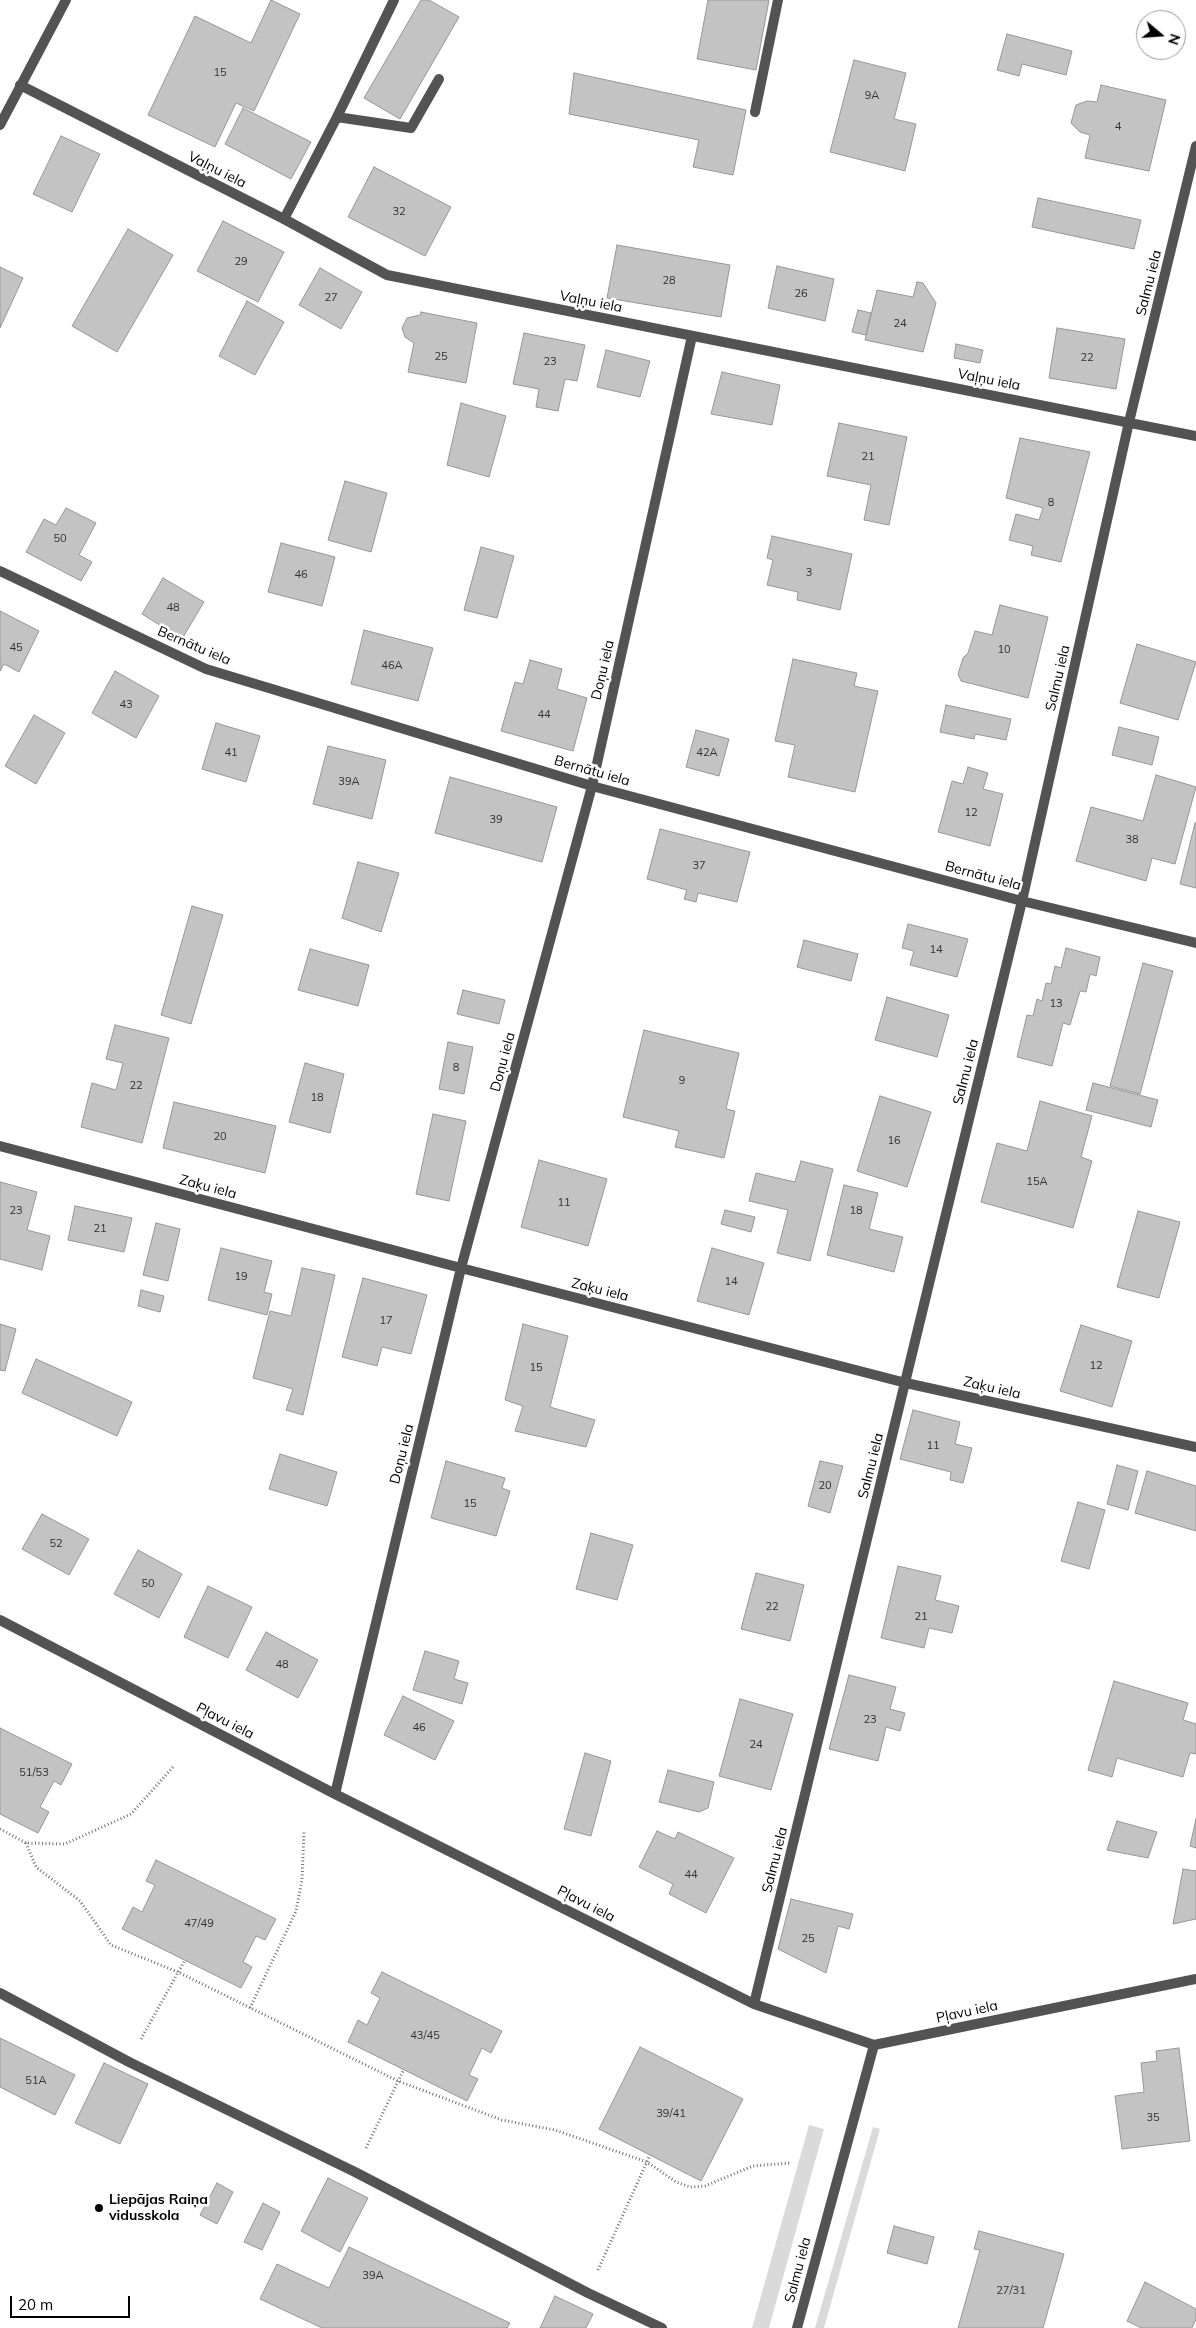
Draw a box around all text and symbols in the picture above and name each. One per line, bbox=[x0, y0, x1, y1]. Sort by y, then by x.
north arrow bbox=[1136, 10, 1186, 60]
text: N bbox=[1164, 32, 1185, 47]
house number: 15 bbox=[213, 66, 227, 80]
house number: 9A bbox=[865, 89, 879, 103]
house number: 4 bbox=[1115, 120, 1121, 134]
street label: Vaļņu iela bbox=[185, 148, 249, 192]
house number: 32 bbox=[392, 205, 406, 219]
street label: Salmu iela bbox=[1133, 248, 1165, 318]
house number: 29 bbox=[234, 255, 248, 269]
house number: 28 bbox=[662, 274, 676, 288]
house number: 26 bbox=[794, 287, 808, 301]
street label: Vaļņu iela bbox=[558, 288, 624, 316]
house number: 27 bbox=[324, 291, 338, 305]
house number: 24 bbox=[893, 317, 907, 331]
house number: 25 bbox=[434, 350, 448, 364]
house number: 22 bbox=[1080, 351, 1094, 365]
house number: 23 bbox=[543, 355, 557, 369]
street label: Vaļņu iela bbox=[956, 366, 1022, 394]
house number: 21 bbox=[861, 450, 875, 464]
house number: 8 bbox=[1048, 496, 1054, 510]
house number: 50 bbox=[53, 532, 67, 546]
house number: 3 bbox=[806, 566, 812, 580]
house number: 46 bbox=[294, 568, 308, 582]
house number: 48 bbox=[166, 601, 180, 615]
street label: Bernātu iela bbox=[155, 623, 233, 669]
street label: Doņu iela bbox=[588, 638, 618, 702]
house number: 45 bbox=[9, 641, 23, 655]
house number: 10 bbox=[997, 643, 1011, 657]
street label: Salmu iela bbox=[1042, 643, 1074, 713]
house number: 46A bbox=[381, 659, 403, 673]
house number: 43 bbox=[119, 698, 133, 712]
house number: 44 bbox=[537, 708, 551, 722]
house number: 41 bbox=[224, 746, 238, 760]
house number: 42A bbox=[696, 746, 718, 760]
street label: Bernātu iela bbox=[552, 752, 632, 790]
house number: 39A bbox=[338, 775, 360, 789]
house number: 12 bbox=[964, 806, 978, 820]
house number: 39 bbox=[489, 813, 503, 827]
house number: 38 bbox=[1125, 833, 1139, 847]
street label: Bernātu iela bbox=[943, 858, 1023, 894]
house number: 37 bbox=[692, 859, 706, 873]
house number: 14 bbox=[929, 943, 943, 957]
house number: 13 bbox=[1049, 997, 1063, 1011]
street label: Doņu iela bbox=[487, 1030, 519, 1094]
street label: Salmu iela bbox=[950, 1037, 982, 1107]
house number: 8 bbox=[453, 1061, 459, 1075]
house number: 9 bbox=[679, 1074, 685, 1088]
house number: 22 bbox=[129, 1079, 143, 1093]
house number: 18 bbox=[310, 1091, 324, 1105]
house number: 20 bbox=[213, 1130, 227, 1144]
house number: 16 bbox=[887, 1134, 901, 1148]
street label: Zaķu iela bbox=[178, 1171, 238, 1203]
house number: 15A bbox=[1026, 1175, 1048, 1189]
house number: 11 bbox=[557, 1196, 571, 1210]
house number: 23 bbox=[9, 1204, 23, 1218]
house number: 18 bbox=[849, 1204, 863, 1218]
house number: 21 bbox=[93, 1222, 107, 1236]
house number: 19 bbox=[234, 1270, 248, 1284]
street label: Zaķu iela bbox=[570, 1275, 630, 1305]
house number: 14 bbox=[724, 1275, 738, 1289]
house number: 17 bbox=[379, 1314, 393, 1328]
house number: 12 bbox=[1089, 1359, 1103, 1373]
house number: 15 bbox=[529, 1361, 543, 1375]
street label: Zaķu iela bbox=[962, 1373, 1022, 1403]
street label: Doņu iela bbox=[386, 1422, 418, 1486]
street label: Salmu iela bbox=[855, 1431, 887, 1501]
house number: 11 bbox=[926, 1439, 940, 1453]
house number: 20 bbox=[818, 1479, 832, 1493]
house number: 15 bbox=[463, 1497, 477, 1511]
house number: 52 bbox=[49, 1537, 63, 1551]
house number: 50 bbox=[141, 1577, 155, 1591]
house number: 22 bbox=[765, 1600, 779, 1614]
house number: 21 bbox=[914, 1610, 928, 1624]
house number: 48 bbox=[275, 1658, 289, 1672]
street label: Pļavu iela bbox=[193, 1699, 257, 1743]
house number: 23 bbox=[863, 1713, 877, 1727]
house number: 46 bbox=[412, 1721, 426, 1735]
house number: 24 bbox=[749, 1738, 763, 1752]
house number: 51/53 bbox=[19, 1766, 49, 1780]
street label: Salmu iela bbox=[759, 1825, 791, 1895]
house number: 44 bbox=[684, 1868, 698, 1882]
street label: Pļavu iela bbox=[554, 1882, 618, 1926]
house number: 47/49 bbox=[184, 1917, 214, 1931]
house number: 25 bbox=[801, 1932, 815, 1946]
street label: Pļavu iela bbox=[935, 1997, 999, 2027]
house number: 43/45 bbox=[410, 2029, 440, 2043]
house number: 51A bbox=[25, 2074, 47, 2088]
house number: 39/41 bbox=[656, 2107, 686, 2121]
house number: 35 bbox=[1146, 2111, 1160, 2125]
place label: Liepājas Raiņa vidusskola bbox=[109, 2192, 208, 2224]
marker: Liepājas Raiņa vidusskola bbox=[93, 2202, 105, 2214]
street label: Salmu iela bbox=[781, 2235, 815, 2305]
house number: 39A bbox=[362, 2269, 384, 2283]
house number: 27/31 bbox=[996, 2284, 1026, 2298]
scale bar bbox=[12, 2286, 132, 2318]
text: 20 m bbox=[18, 2295, 53, 2314]

